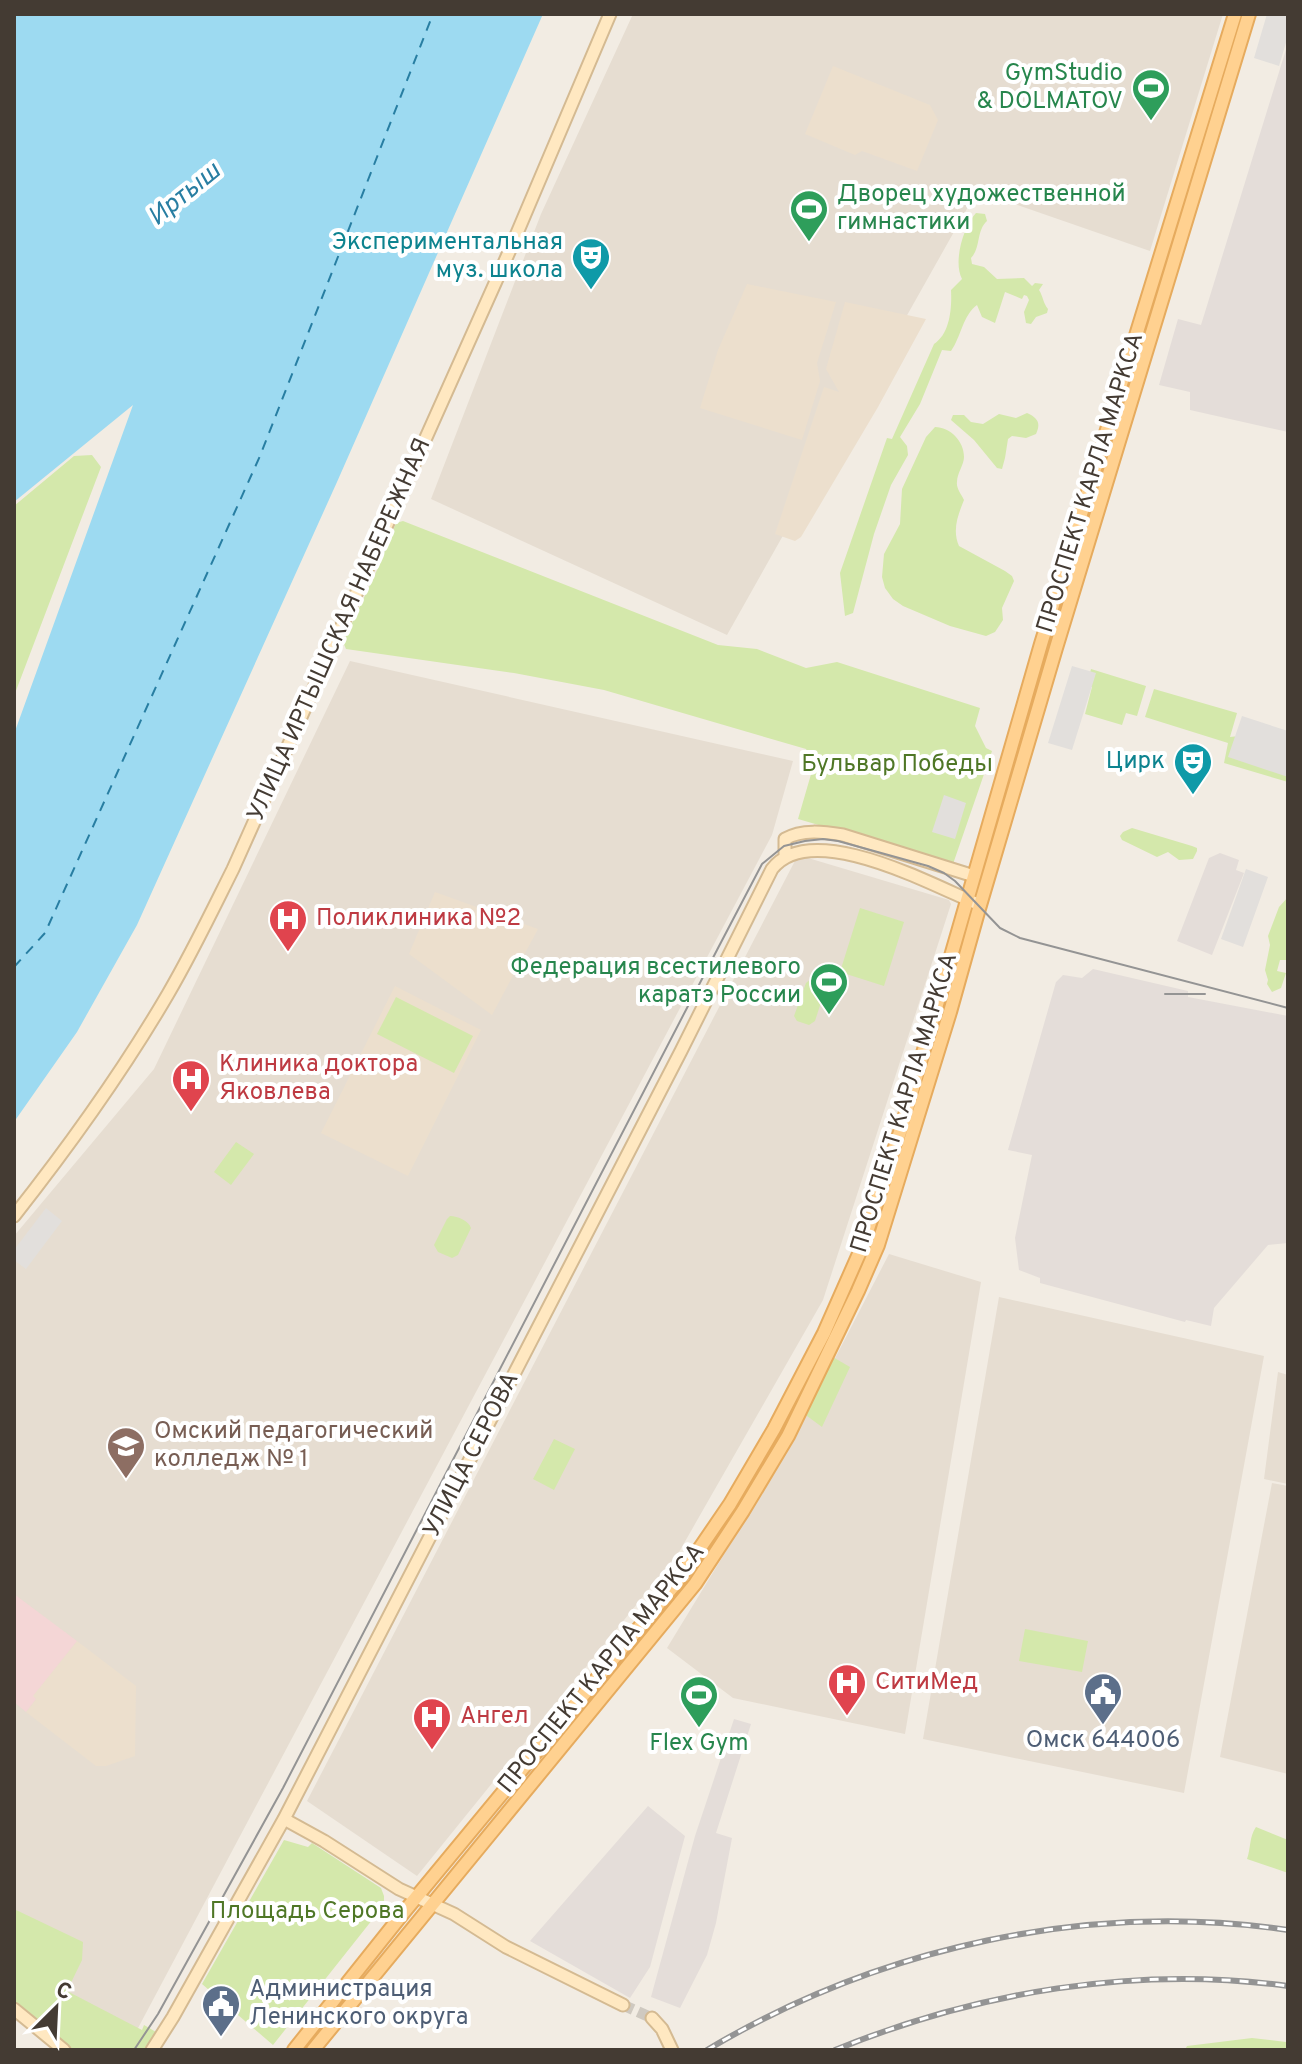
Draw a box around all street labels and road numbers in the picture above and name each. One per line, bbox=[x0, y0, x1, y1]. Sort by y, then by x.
street label: ПРОСПЕКТ КАРЛА МАРКСА bbox=[1031, 329, 1151, 637]
street label: УЛИЦА ИРТЫШСКАЯ НАБЕРЕЖНАЯ bbox=[242, 434, 438, 826]
street label: ПРОСПЕКТ КАРЛА МАРКСА bbox=[845, 949, 965, 1257]
street label: УЛИЦА СЕРОВА bbox=[418, 1367, 526, 1543]
street label: ПРОСПЕКТ КАРЛА МАРКСА bbox=[492, 1538, 712, 1800]

